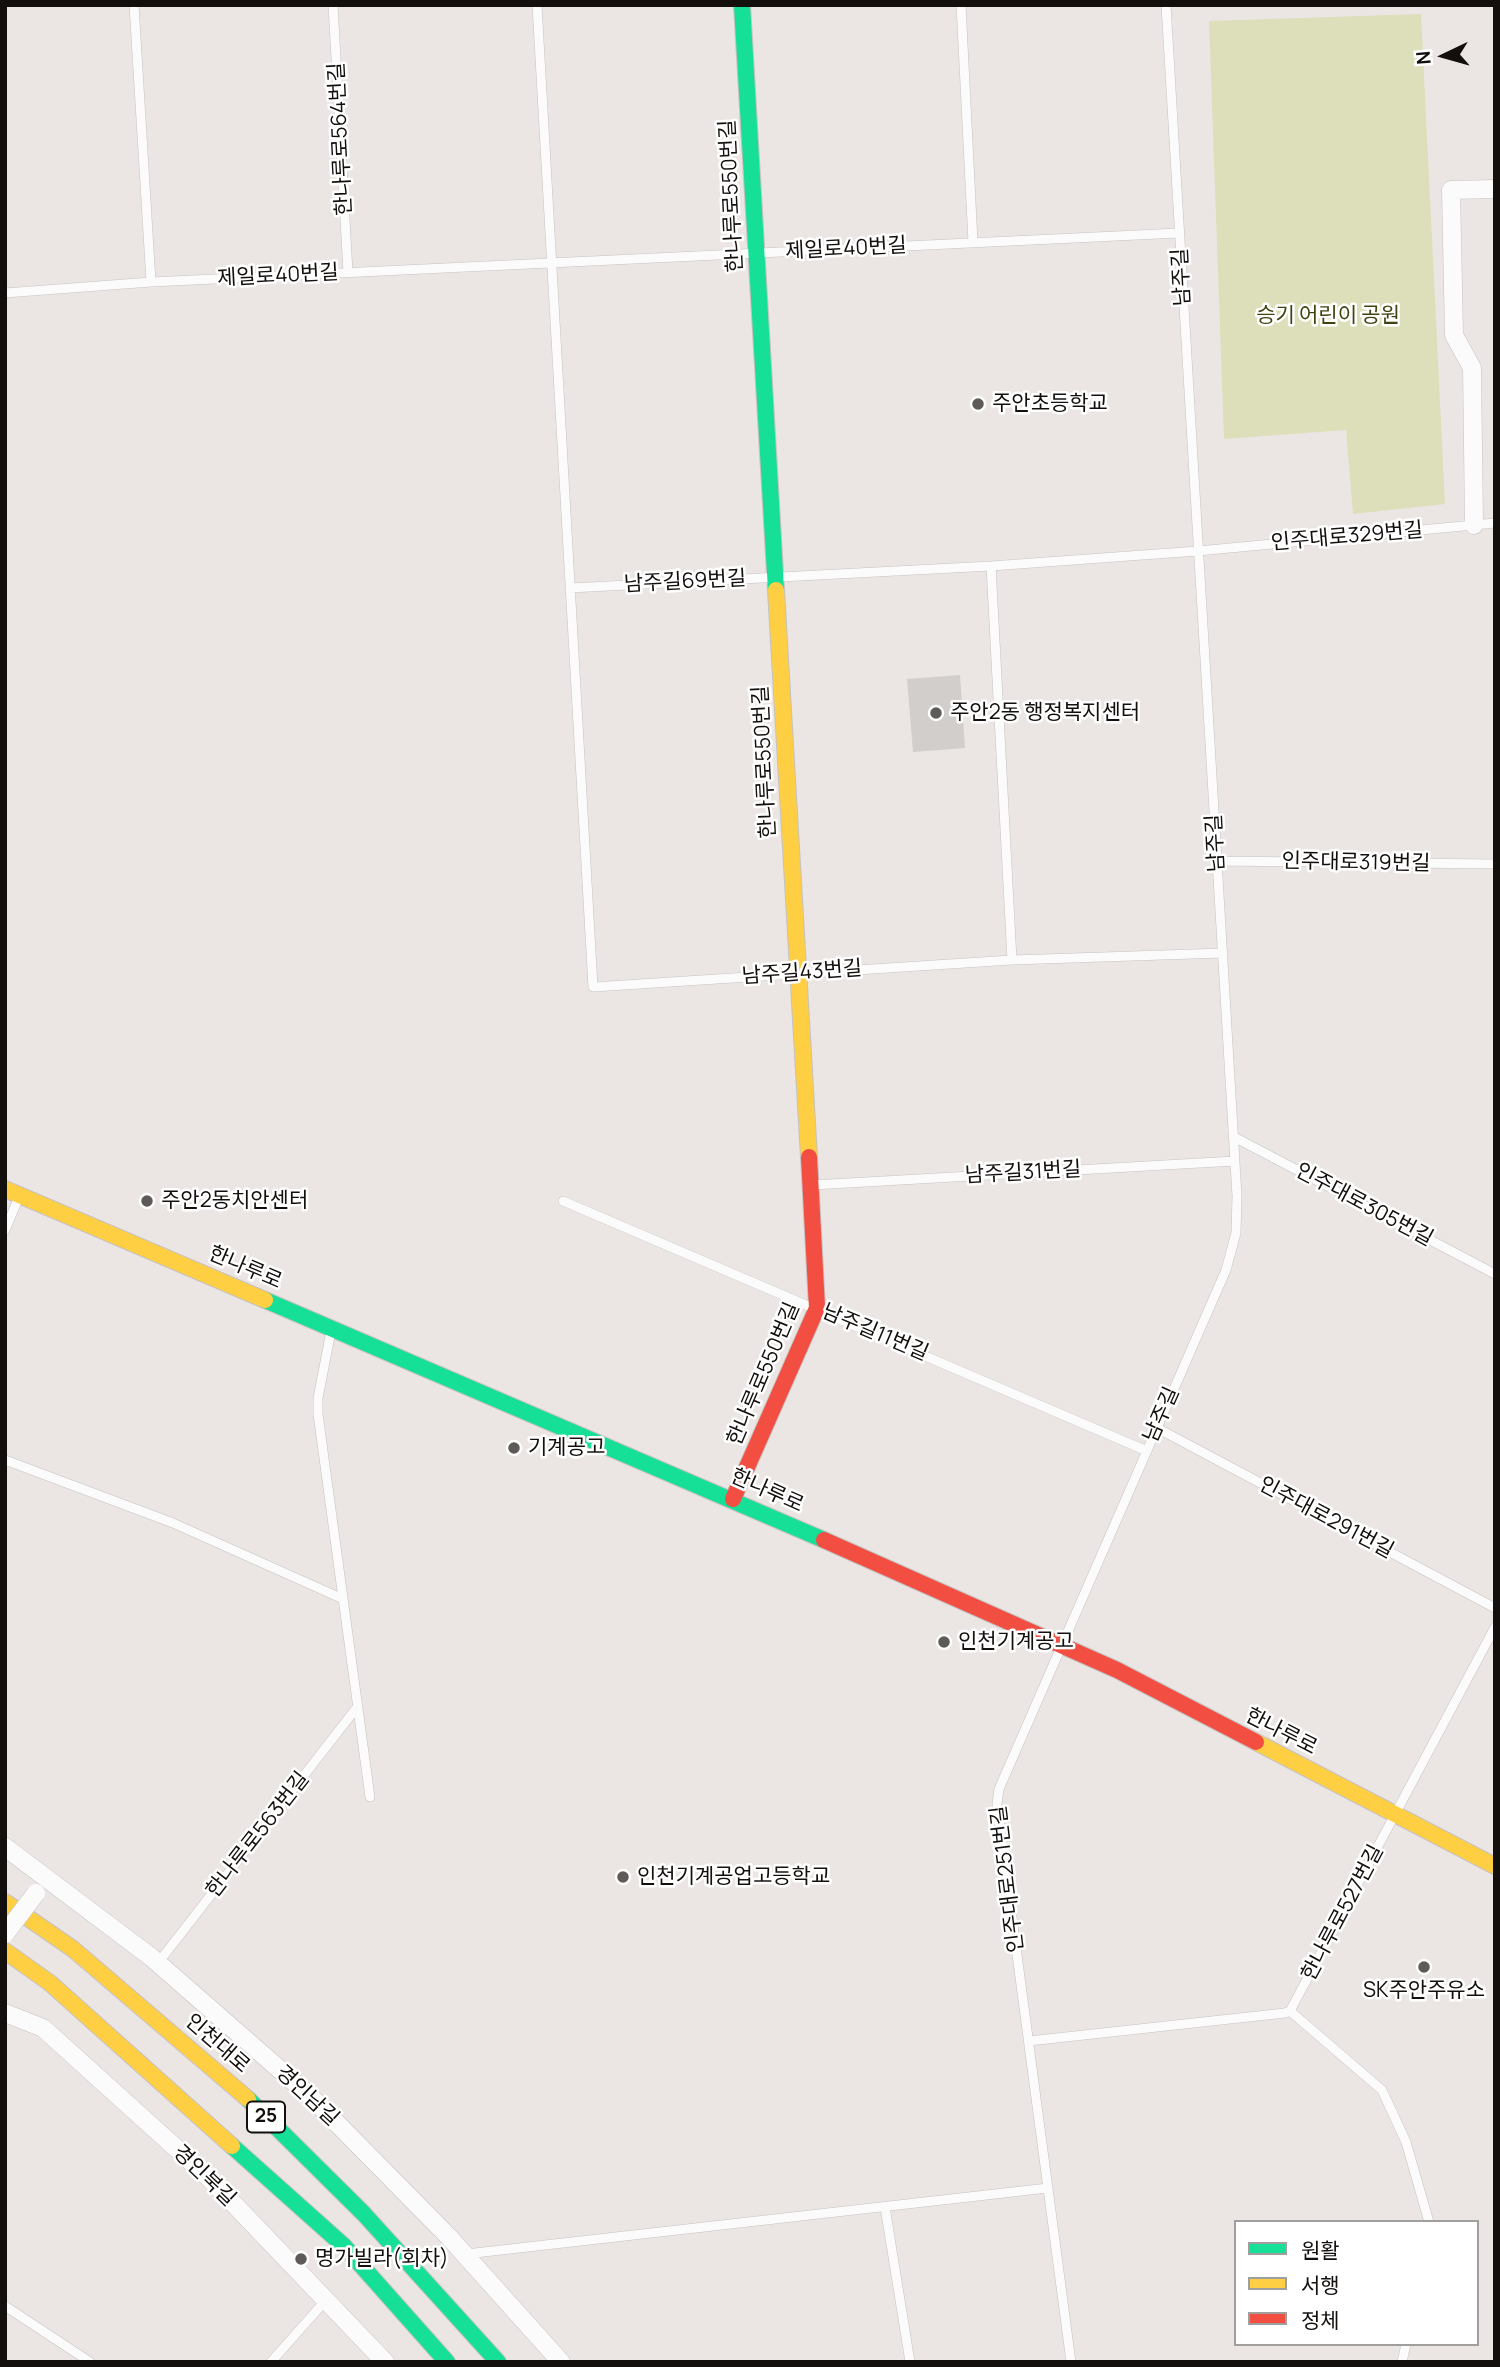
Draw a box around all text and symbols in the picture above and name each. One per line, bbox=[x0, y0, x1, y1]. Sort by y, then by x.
north arrow bbox=[1409, 21, 1479, 91]
text: N bbox=[1410, 50, 1437, 66]
street label: 한나루로564번길 bbox=[324, 62, 358, 216]
street label: 한나루로550번길 bbox=[715, 119, 749, 273]
street label: 제일로40번길 bbox=[785, 233, 907, 265]
street label: 남주길 bbox=[1168, 247, 1196, 307]
street label: 제일로40번길 bbox=[217, 260, 339, 292]
park label: 승기 어린이 공원 bbox=[1256, 303, 1400, 329]
place label: 주안초등학교 bbox=[992, 391, 1108, 417]
marker: 주안초등학교 bbox=[970, 396, 986, 412]
street label: 인주대로329번길 bbox=[1270, 518, 1424, 556]
street label: 남주길69번길 bbox=[623, 566, 747, 598]
street label: 한나루로550번길 bbox=[748, 685, 782, 839]
place label: 주안2동 행정복지센터 bbox=[950, 700, 1140, 726]
marker: 주안2동 행정복지센터 bbox=[928, 705, 944, 721]
street label: 남주길 bbox=[1202, 813, 1230, 873]
street label: 인주대로319번길 bbox=[1281, 849, 1431, 877]
street label: 남주길43번길 bbox=[741, 956, 863, 990]
street label: 남주길31번길 bbox=[964, 1157, 1082, 1189]
street label: 인주대로305번길 bbox=[1291, 1158, 1437, 1252]
place label: 주안2동치안센터 bbox=[161, 1188, 308, 1214]
marker: 주안2동치안센터 bbox=[139, 1193, 155, 1209]
street label: 한나루로 bbox=[205, 1241, 285, 1295]
street label: 한나루로550번길 bbox=[723, 1299, 805, 1449]
street label: 남주길11번길 bbox=[818, 1299, 932, 1367]
street label: 남주길 bbox=[1139, 1383, 1185, 1447]
place label: 기계공고 bbox=[528, 1435, 605, 1461]
marker: 기계공고 bbox=[506, 1440, 522, 1456]
street label: 한나루로 bbox=[727, 1464, 807, 1518]
street label: 인주대로291번길 bbox=[1254, 1472, 1398, 1564]
place label: 인천기계공고 bbox=[958, 1629, 1074, 1655]
marker: 인천기계공고 bbox=[936, 1634, 952, 1650]
street label: 한나루로 bbox=[1241, 1703, 1321, 1761]
street label: 한나루로563번길 bbox=[201, 1767, 315, 1903]
street label: 인주대로251번길 bbox=[986, 1804, 1030, 1954]
street label: 한나루로527번길 bbox=[1297, 1841, 1389, 1985]
place label: 인천기계공업고등학교 bbox=[637, 1864, 830, 1890]
marker: 인천기계공업고등학교 bbox=[615, 1869, 631, 1885]
marker: SK주안주유소 bbox=[1416, 1959, 1432, 1975]
place label: SK주안주유소 bbox=[1363, 1978, 1485, 2004]
street label: 인천대로 bbox=[180, 2009, 254, 2079]
street label: 경인남길 bbox=[270, 2060, 344, 2132]
road number: 25 bbox=[247, 2102, 285, 2132]
street label: 경인북길 bbox=[167, 2140, 241, 2212]
legend bbox=[1234, 2220, 1479, 2346]
text: 원활 bbox=[1301, 2236, 1340, 2264]
place label: 명가빌라(회차) bbox=[315, 2246, 449, 2272]
marker: 명가빌라(회차) bbox=[293, 2251, 309, 2267]
text: 서행 bbox=[1301, 2271, 1340, 2299]
text: 정체 bbox=[1301, 2306, 1340, 2334]

